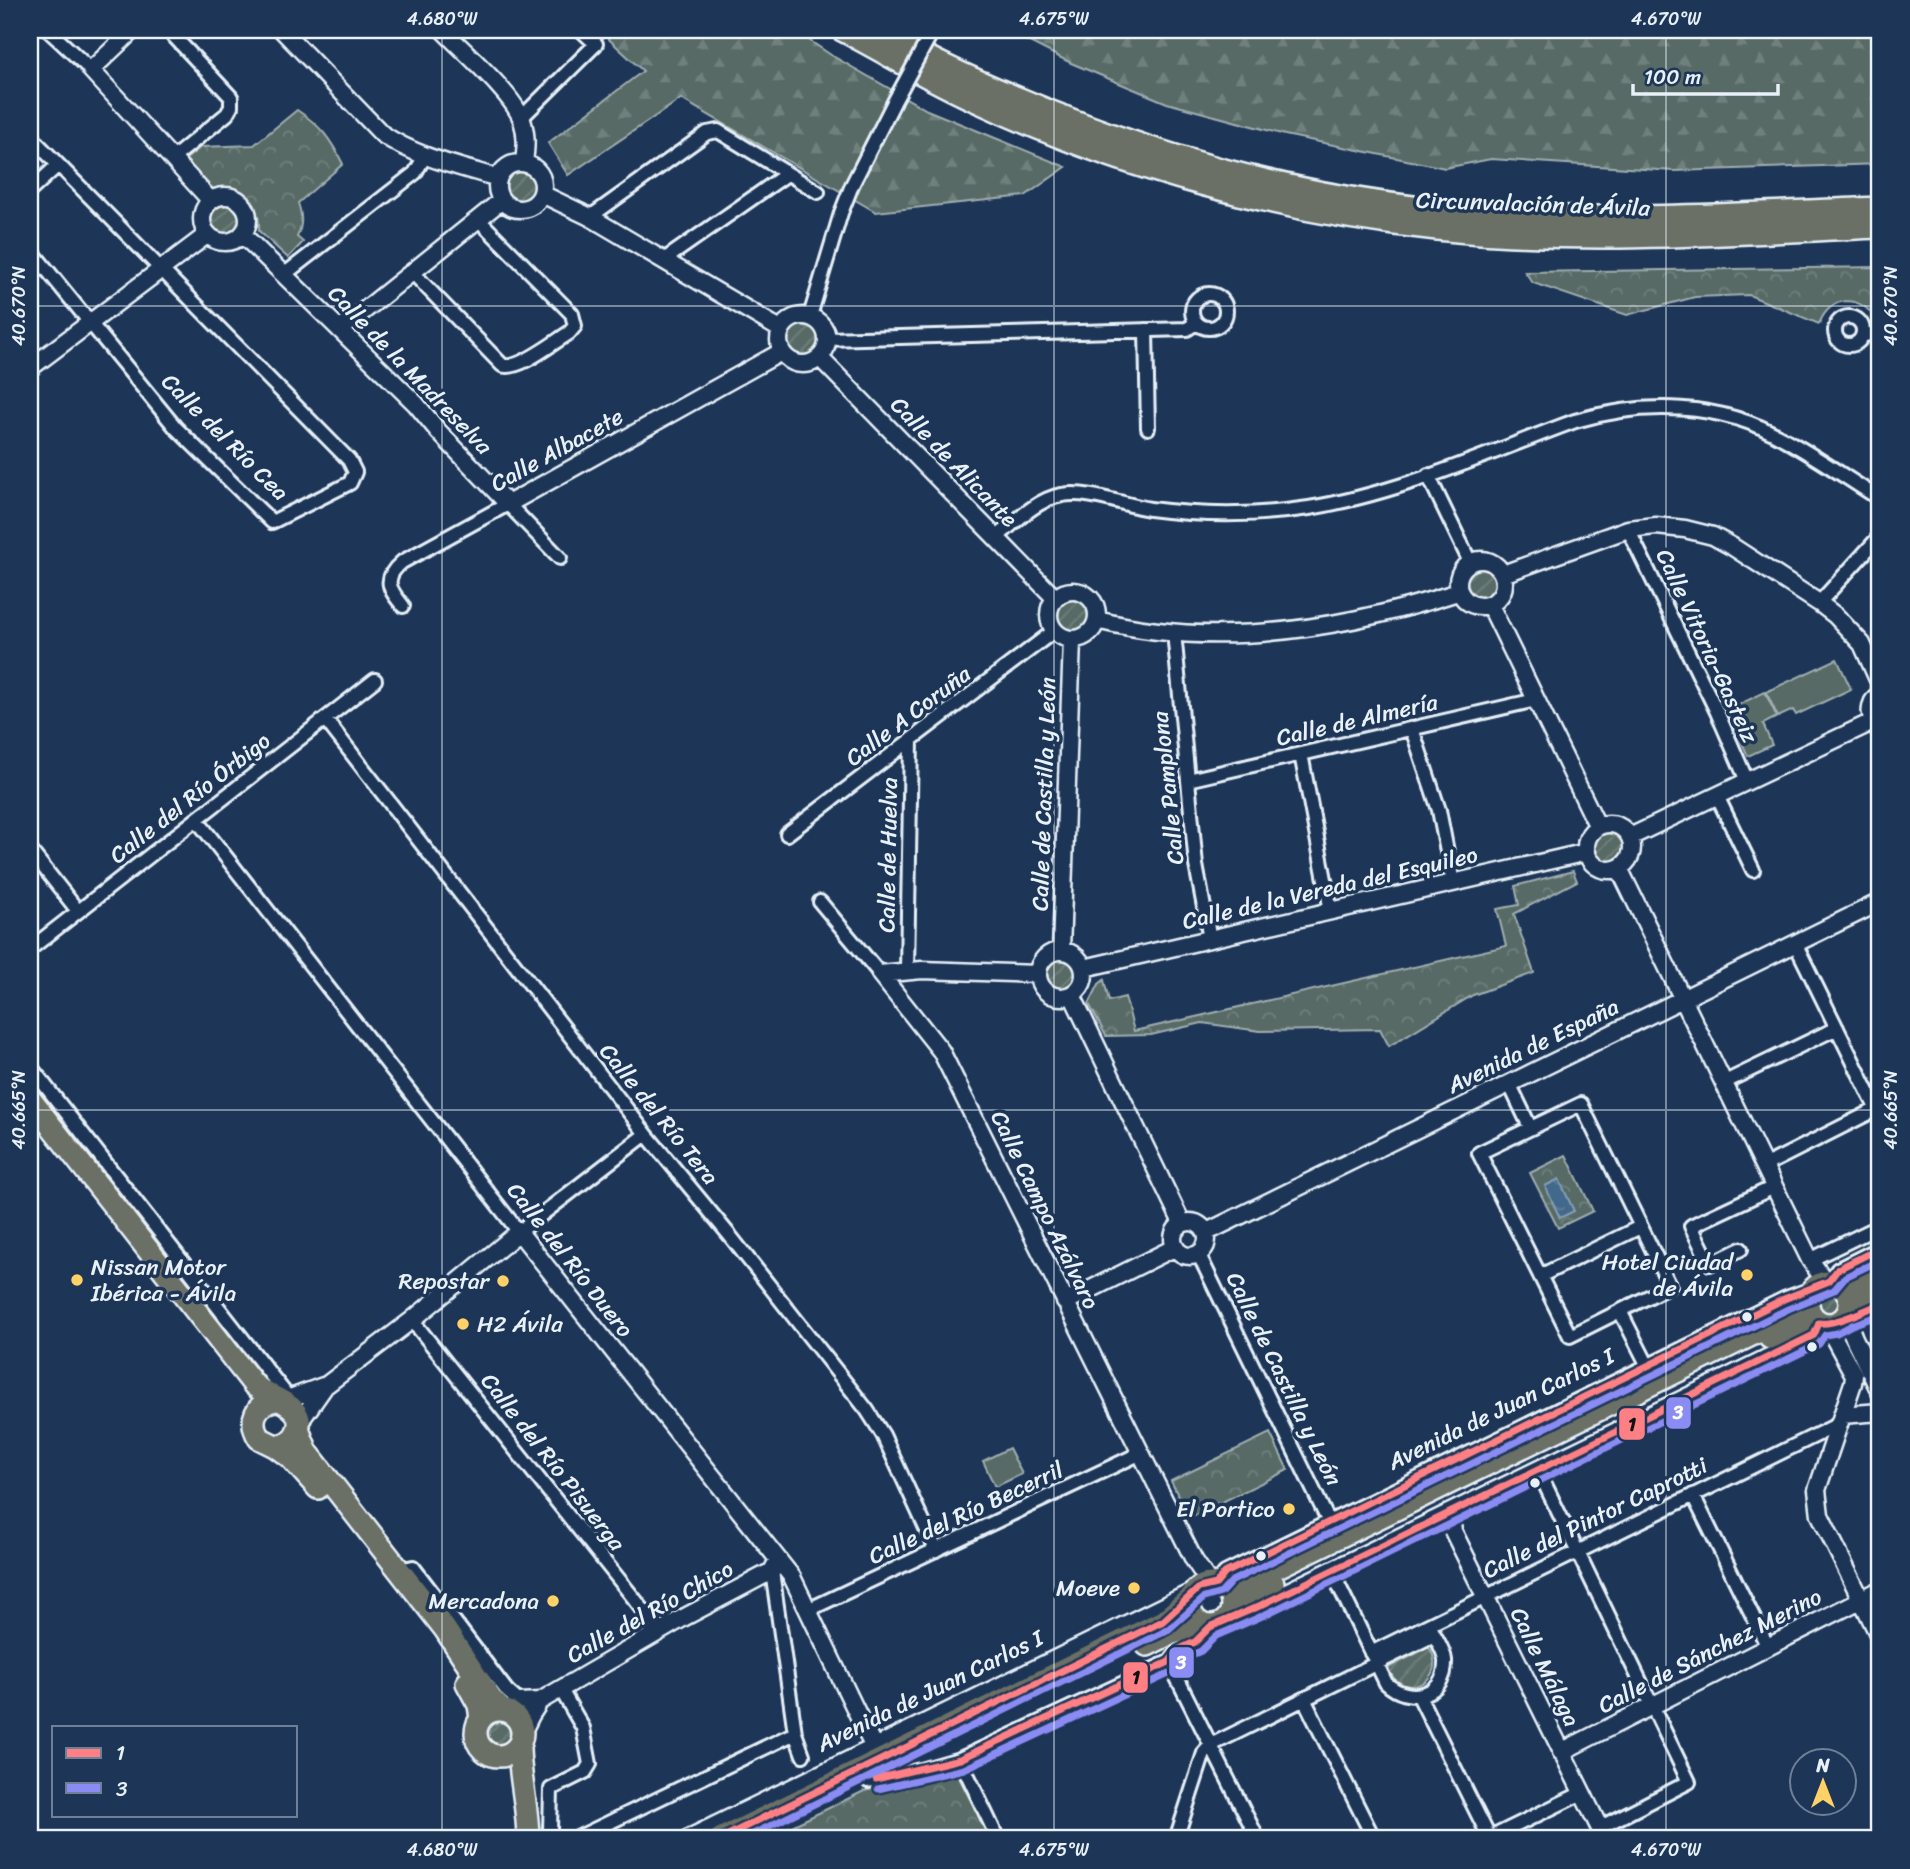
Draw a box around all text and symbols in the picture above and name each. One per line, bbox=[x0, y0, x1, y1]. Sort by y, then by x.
text: 4.680°W bbox=[407, 3, 478, 35]
text: 4.675°W bbox=[1019, 3, 1090, 35]
text: 4.670°W bbox=[1631, 3, 1702, 35]
scale bar bbox=[1633, 52, 1779, 96]
text: 100 m bbox=[1644, 58, 1701, 96]
street label: Circunvalación de Ávila bbox=[1415, 179, 1651, 229]
text: 40.670°N bbox=[3, 265, 35, 346]
text: 40.670°N bbox=[1875, 265, 1907, 346]
street label: Calle de la Madreselva bbox=[317, 275, 503, 465]
street label: Calle del Río Cea bbox=[151, 363, 299, 511]
street label: Calle de Alicante bbox=[880, 386, 1028, 538]
street label: Calle Albacete bbox=[483, 396, 631, 504]
street label: Calle Vitoria-Gasteiz bbox=[1644, 542, 1771, 751]
street label: Calle A Coruña bbox=[836, 654, 980, 777]
street label: Calle de Castilla y León bbox=[1019, 676, 1069, 912]
street label: Calle de Almería bbox=[1272, 681, 1442, 758]
street label: Calle Pamplona bbox=[1140, 709, 1196, 867]
street label: Calle del Río Órbigo bbox=[100, 721, 280, 875]
street label: Calle de Huelva bbox=[866, 777, 910, 933]
street label: Calle de la Vereda del Esquileo bbox=[1178, 834, 1482, 942]
street label: Avenida de España bbox=[1439, 986, 1626, 1106]
street label: Calle del Río Tera bbox=[588, 1034, 730, 1195]
text: 40.665°N bbox=[3, 1070, 35, 1150]
text: 40.665°N bbox=[1875, 1070, 1907, 1150]
street label: Calle Campo Azálvaro bbox=[979, 1103, 1111, 1317]
street label: Calle del Río Duero bbox=[496, 1173, 644, 1347]
place label: Hotel Ciudad de Ávila bbox=[1602, 1242, 1735, 1309]
place label: Nissan Motor Ibérica - Ávila bbox=[90, 1247, 236, 1314]
place label: Repostar bbox=[399, 1261, 491, 1302]
street label: Calle de Castilla y León bbox=[1214, 1265, 1354, 1494]
marker: Hotel Ciudad de Ávila bbox=[1739, 1267, 1755, 1283]
marker: Nissan Motor Ibérica - Ávila bbox=[69, 1272, 85, 1288]
marker: Repostar bbox=[495, 1273, 511, 1289]
place label: H2 Ávila bbox=[477, 1304, 563, 1345]
unlabelled marker bbox=[1740, 1310, 1754, 1324]
marker: H2 Ávila bbox=[455, 1316, 471, 1332]
street label: Avenida de Juan Carlos I bbox=[1380, 1335, 1623, 1482]
unlabelled marker bbox=[1805, 1340, 1819, 1354]
street label: Calle del Río Pisuerga bbox=[470, 1364, 636, 1561]
line badge: 3 bbox=[1665, 1396, 1692, 1430]
text: 3 bbox=[1672, 1396, 1684, 1429]
line badge: 1 bbox=[1618, 1407, 1646, 1441]
text: 1 bbox=[1628, 1408, 1636, 1441]
street label: Calle del Pintor Caprotti bbox=[1475, 1445, 1715, 1590]
street label: Calle del Río Becerril bbox=[862, 1450, 1071, 1576]
unlabelled marker bbox=[1528, 1476, 1542, 1490]
place label: El Portico bbox=[1176, 1489, 1275, 1530]
marker: El Portico bbox=[1281, 1501, 1297, 1517]
street label: Calle del Río Chico bbox=[559, 1549, 741, 1675]
unlabelled marker bbox=[1254, 1549, 1268, 1563]
place label: Moeve bbox=[1056, 1568, 1120, 1609]
street label: Calle de Sánchez Merino bbox=[1591, 1576, 1830, 1725]
marker: Moeve bbox=[1126, 1580, 1142, 1596]
place label: Mercadona bbox=[429, 1581, 539, 1622]
marker: Mercadona bbox=[545, 1593, 561, 1609]
street label: Calle Málaga bbox=[1498, 1600, 1592, 1734]
street label: Avenida de Juan Carlos I bbox=[809, 1617, 1052, 1764]
line badge: 3 bbox=[1168, 1646, 1195, 1679]
text: 3 bbox=[1175, 1646, 1187, 1679]
line badge: 1 bbox=[1122, 1661, 1149, 1694]
text: 1 bbox=[1132, 1661, 1140, 1694]
legend bbox=[52, 1726, 298, 1816]
text: 1 bbox=[116, 1734, 125, 1772]
north arrow bbox=[1787, 1746, 1857, 1816]
text: N bbox=[1815, 1749, 1830, 1782]
text: 3 bbox=[116, 1770, 128, 1808]
text: 4.680°W bbox=[407, 1834, 478, 1866]
text: 4.675°W bbox=[1019, 1834, 1090, 1866]
text: 4.670°W bbox=[1631, 1834, 1702, 1866]

